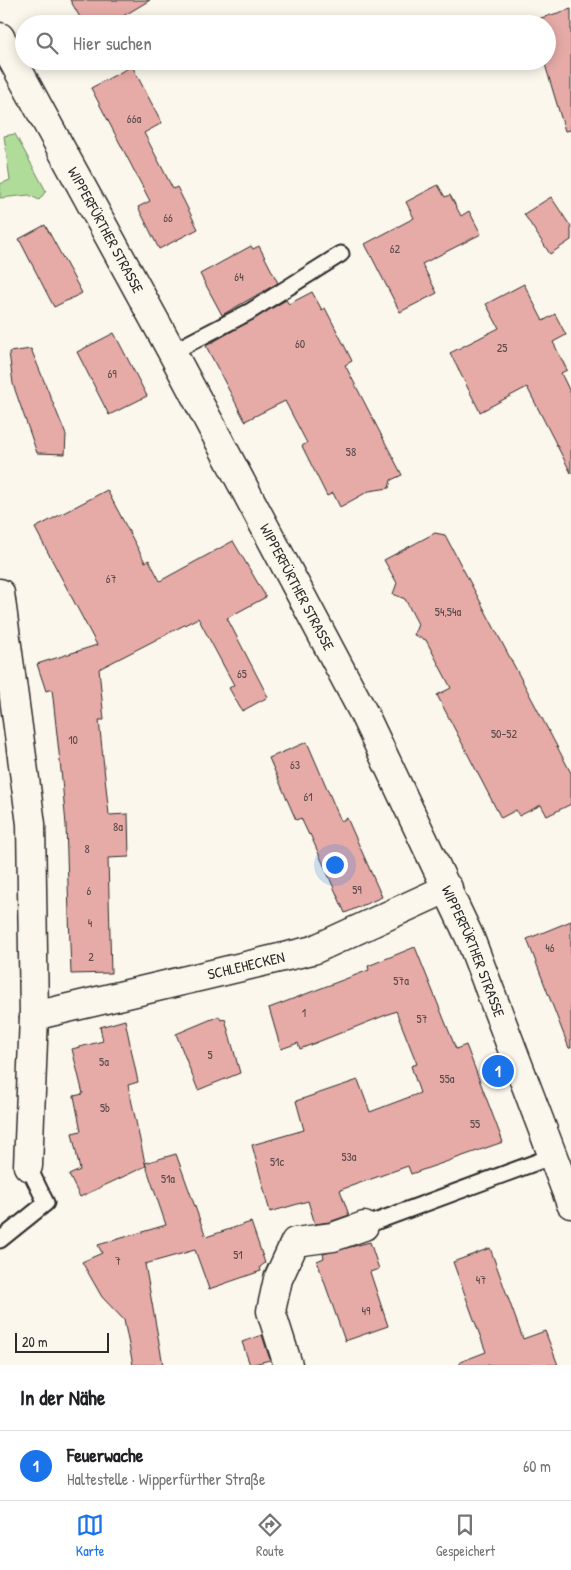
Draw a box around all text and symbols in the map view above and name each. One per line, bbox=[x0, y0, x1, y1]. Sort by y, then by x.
search box bbox=[15, 15, 556, 70]
icon: search bbox=[33, 29, 61, 57]
text: Hier suchen bbox=[73, 30, 152, 56]
house number: 66a bbox=[127, 110, 141, 127]
street label: WIPPERFÜRTHER STRASSE bbox=[63, 163, 149, 297]
house number: 66 bbox=[163, 209, 173, 226]
house number: 62 bbox=[390, 240, 401, 257]
house number: 64 bbox=[234, 268, 244, 285]
house number: 60 bbox=[295, 335, 305, 352]
house number: 25 bbox=[497, 339, 507, 356]
house number: 69 bbox=[107, 365, 117, 382]
house number: 58 bbox=[346, 443, 356, 460]
street label: WIPPERFÜRTHER STRASSE bbox=[255, 520, 340, 654]
house number: 67 bbox=[106, 570, 116, 587]
house number: 54,54a bbox=[435, 603, 461, 620]
house number: 65 bbox=[237, 665, 247, 682]
house number: 50-52 bbox=[491, 725, 517, 742]
house number: 10 bbox=[68, 731, 78, 748]
house number: 63 bbox=[290, 756, 300, 773]
house number: 61 bbox=[303, 788, 313, 805]
house number: 8a bbox=[113, 818, 123, 835]
house number: 8 bbox=[84, 840, 90, 857]
your location bbox=[322, 852, 348, 878]
house number: 59 bbox=[352, 881, 362, 898]
house number: 6 bbox=[87, 882, 92, 899]
street label: WIPPERFÜRTHER STRASSE bbox=[437, 882, 510, 1020]
house number: 4 bbox=[88, 914, 93, 931]
house number: 46 bbox=[545, 939, 555, 956]
street label: SCHLEHECKEN bbox=[205, 946, 287, 985]
house number: 2 bbox=[88, 948, 94, 965]
house number: 57a bbox=[393, 972, 409, 989]
house number: 1 bbox=[302, 1004, 306, 1021]
house number: 57 bbox=[416, 1010, 428, 1027]
house number: 5 bbox=[207, 1046, 213, 1063]
pin: 1 bbox=[482, 1052, 514, 1090]
house number: 5a bbox=[99, 1053, 109, 1070]
house number: 55a bbox=[440, 1070, 455, 1087]
house number: 5b bbox=[100, 1099, 110, 1116]
house number: 55 bbox=[470, 1115, 480, 1132]
house number: 53a bbox=[341, 1148, 357, 1165]
house number: 51c bbox=[270, 1153, 284, 1170]
house number: 51a bbox=[161, 1170, 175, 1187]
house number: 51 bbox=[233, 1246, 243, 1263]
house number: 7 bbox=[115, 1252, 121, 1269]
house number: 47 bbox=[476, 1271, 486, 1288]
house number: 49 bbox=[362, 1302, 371, 1319]
scale bar bbox=[15, 1330, 109, 1353]
text: 20 m bbox=[22, 1332, 48, 1351]
text: In der Nähe bbox=[20, 1383, 105, 1412]
text: Feuerwache bbox=[67, 1442, 143, 1468]
text: 1 bbox=[33, 1455, 39, 1477]
text: 60 m bbox=[523, 1455, 551, 1477]
text: Haltestelle · Wipperfürther Straße bbox=[67, 1468, 265, 1490]
tab: Karte bbox=[76, 1511, 104, 1560]
tab: Route bbox=[256, 1511, 284, 1560]
tab: Gespeichert bbox=[436, 1511, 495, 1560]

